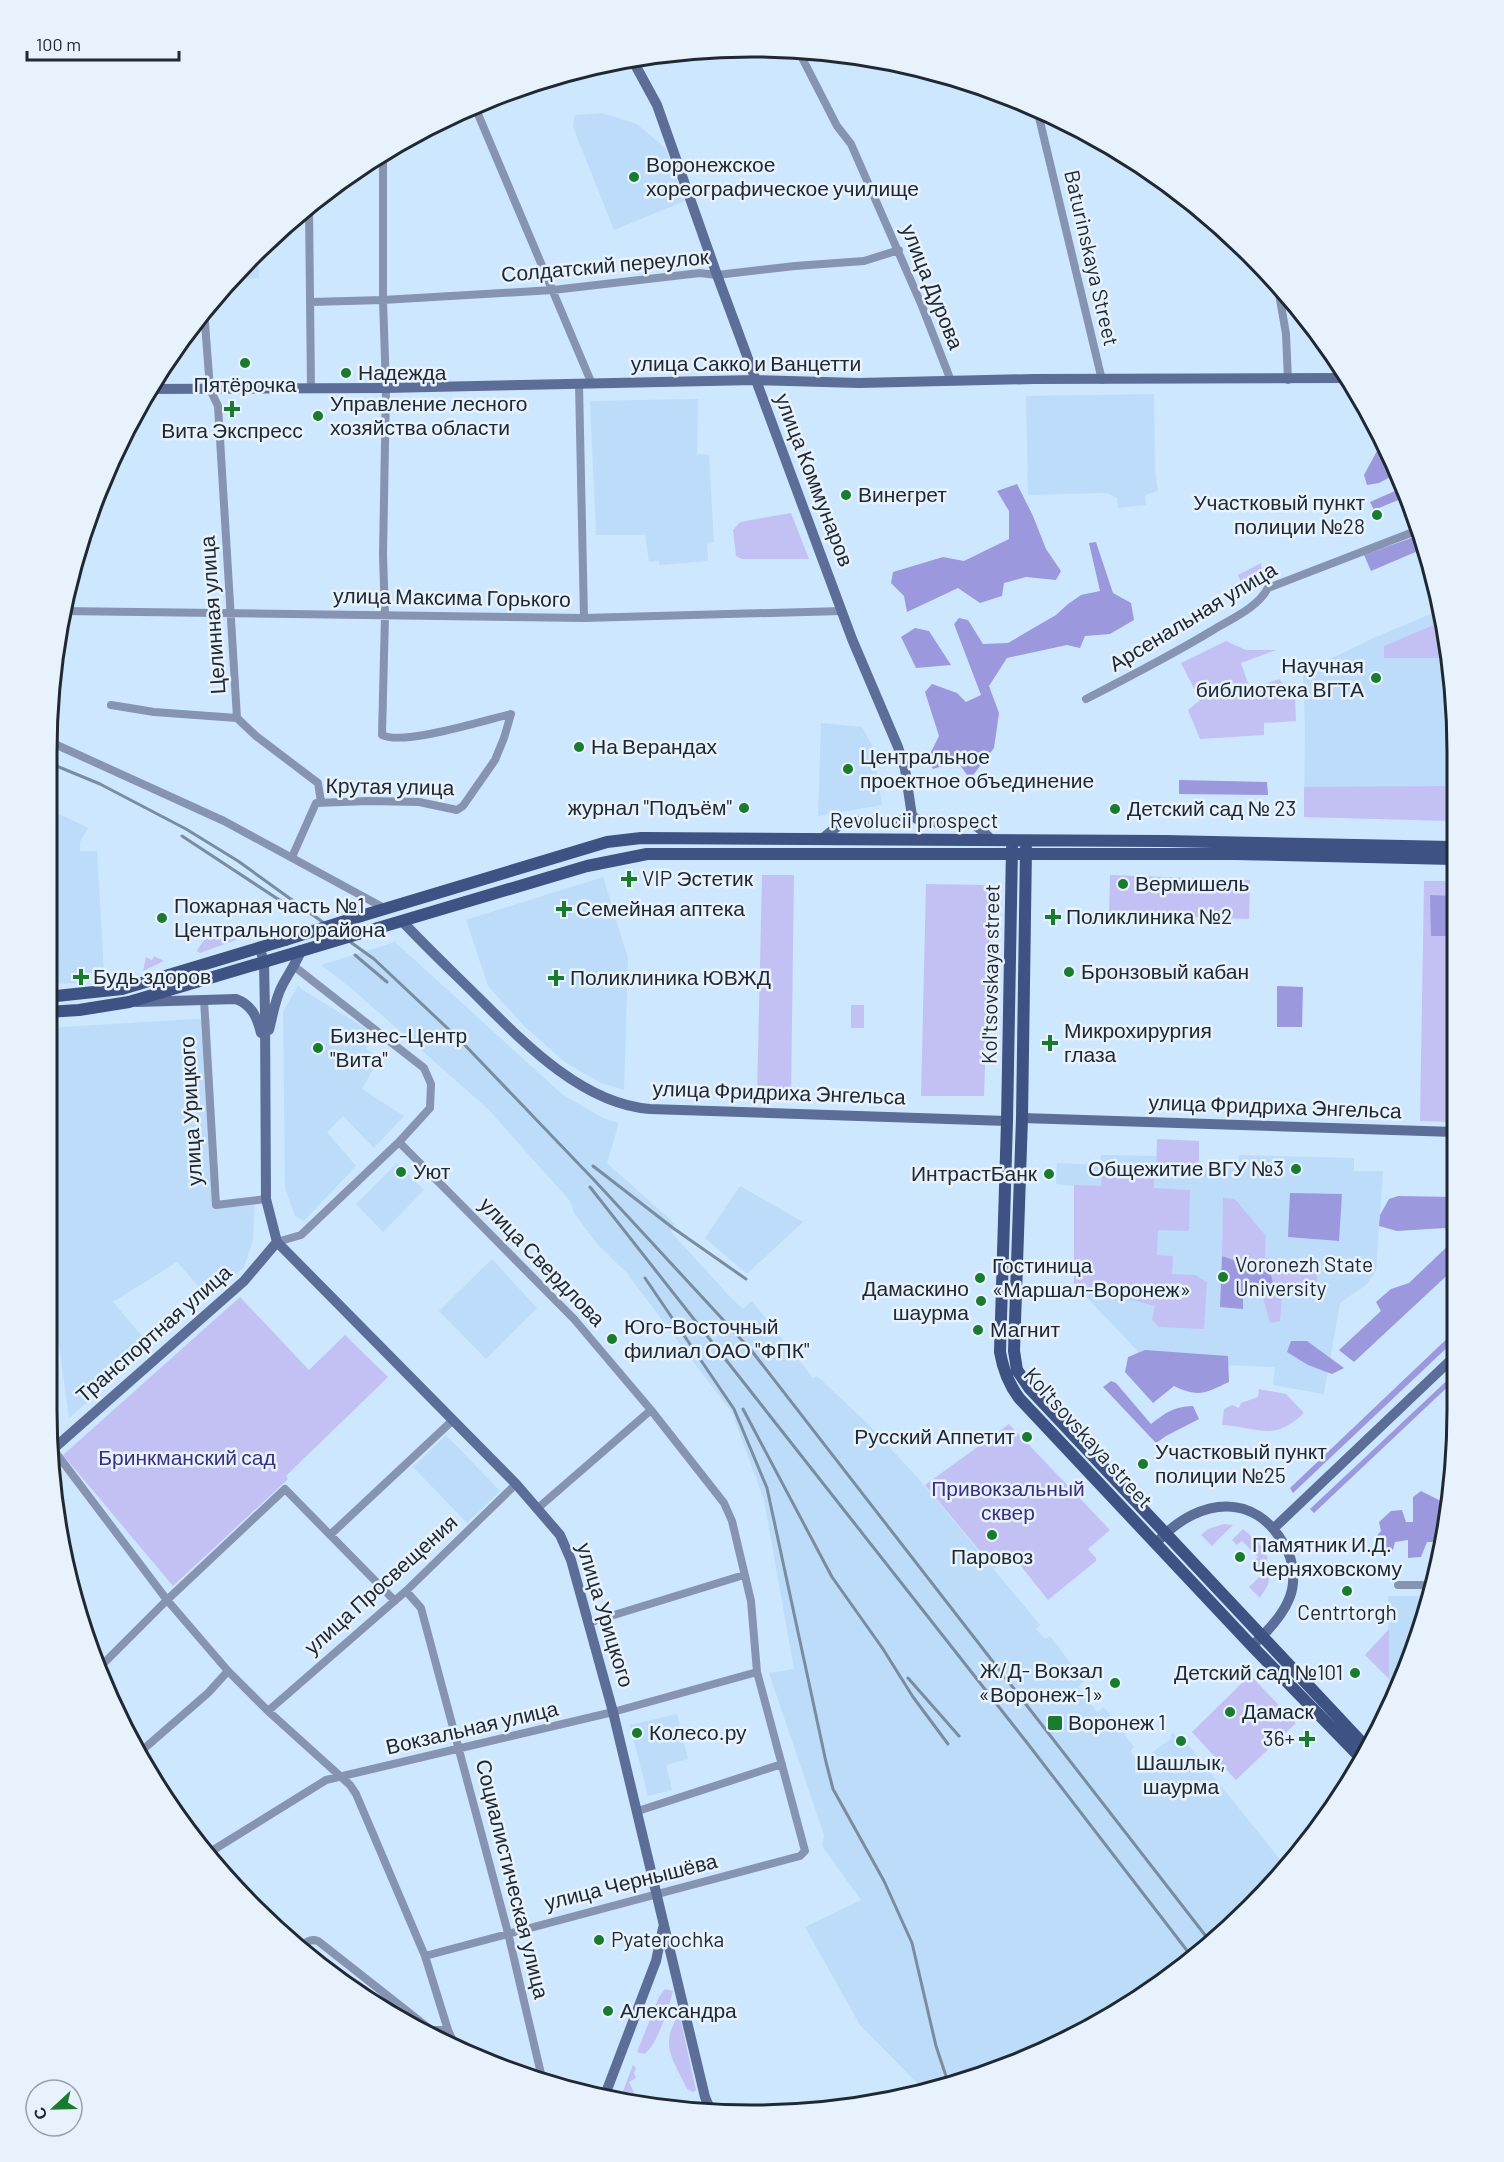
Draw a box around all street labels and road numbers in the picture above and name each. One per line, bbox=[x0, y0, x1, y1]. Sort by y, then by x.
street label: Baturinskaya Street bbox=[1060, 167, 1125, 348]
street label: улица Дурова bbox=[897, 220, 970, 353]
street label: Солдатский переулок bbox=[500, 243, 711, 286]
street label: улица Сакко и Ванцетти bbox=[631, 350, 861, 375]
street label: улица Коммунаров bbox=[771, 389, 860, 569]
street label: Целинная улица bbox=[193, 535, 230, 695]
street label: Арсенальная улица bbox=[1104, 556, 1281, 676]
street label: улица Максима Горького bbox=[333, 582, 571, 611]
street label: Крутая улица bbox=[326, 772, 455, 799]
street label: Revolucii prospect bbox=[830, 807, 998, 832]
street label: Kol'tsovskaya street bbox=[975, 884, 1004, 1064]
street label: улица Урицкого bbox=[173, 1036, 206, 1187]
street label: улица Фридриха Энгельса bbox=[652, 1075, 906, 1108]
street label: улица Фридриха Энгельса bbox=[1148, 1089, 1402, 1122]
street label: улица Свердлова bbox=[475, 1191, 611, 1331]
street label: Транспортная улица bbox=[70, 1258, 236, 1407]
street label: Kol'tsovskaya street bbox=[1020, 1362, 1159, 1512]
street label: улица Просвещения bbox=[298, 1509, 462, 1659]
street label: улица Урицкого bbox=[573, 1539, 640, 1690]
street label: Вокзальная улица bbox=[383, 1694, 561, 1759]
street label: Социалистическая улица bbox=[472, 1756, 555, 2001]
street label: улица Чернышёва bbox=[542, 1847, 720, 1914]

